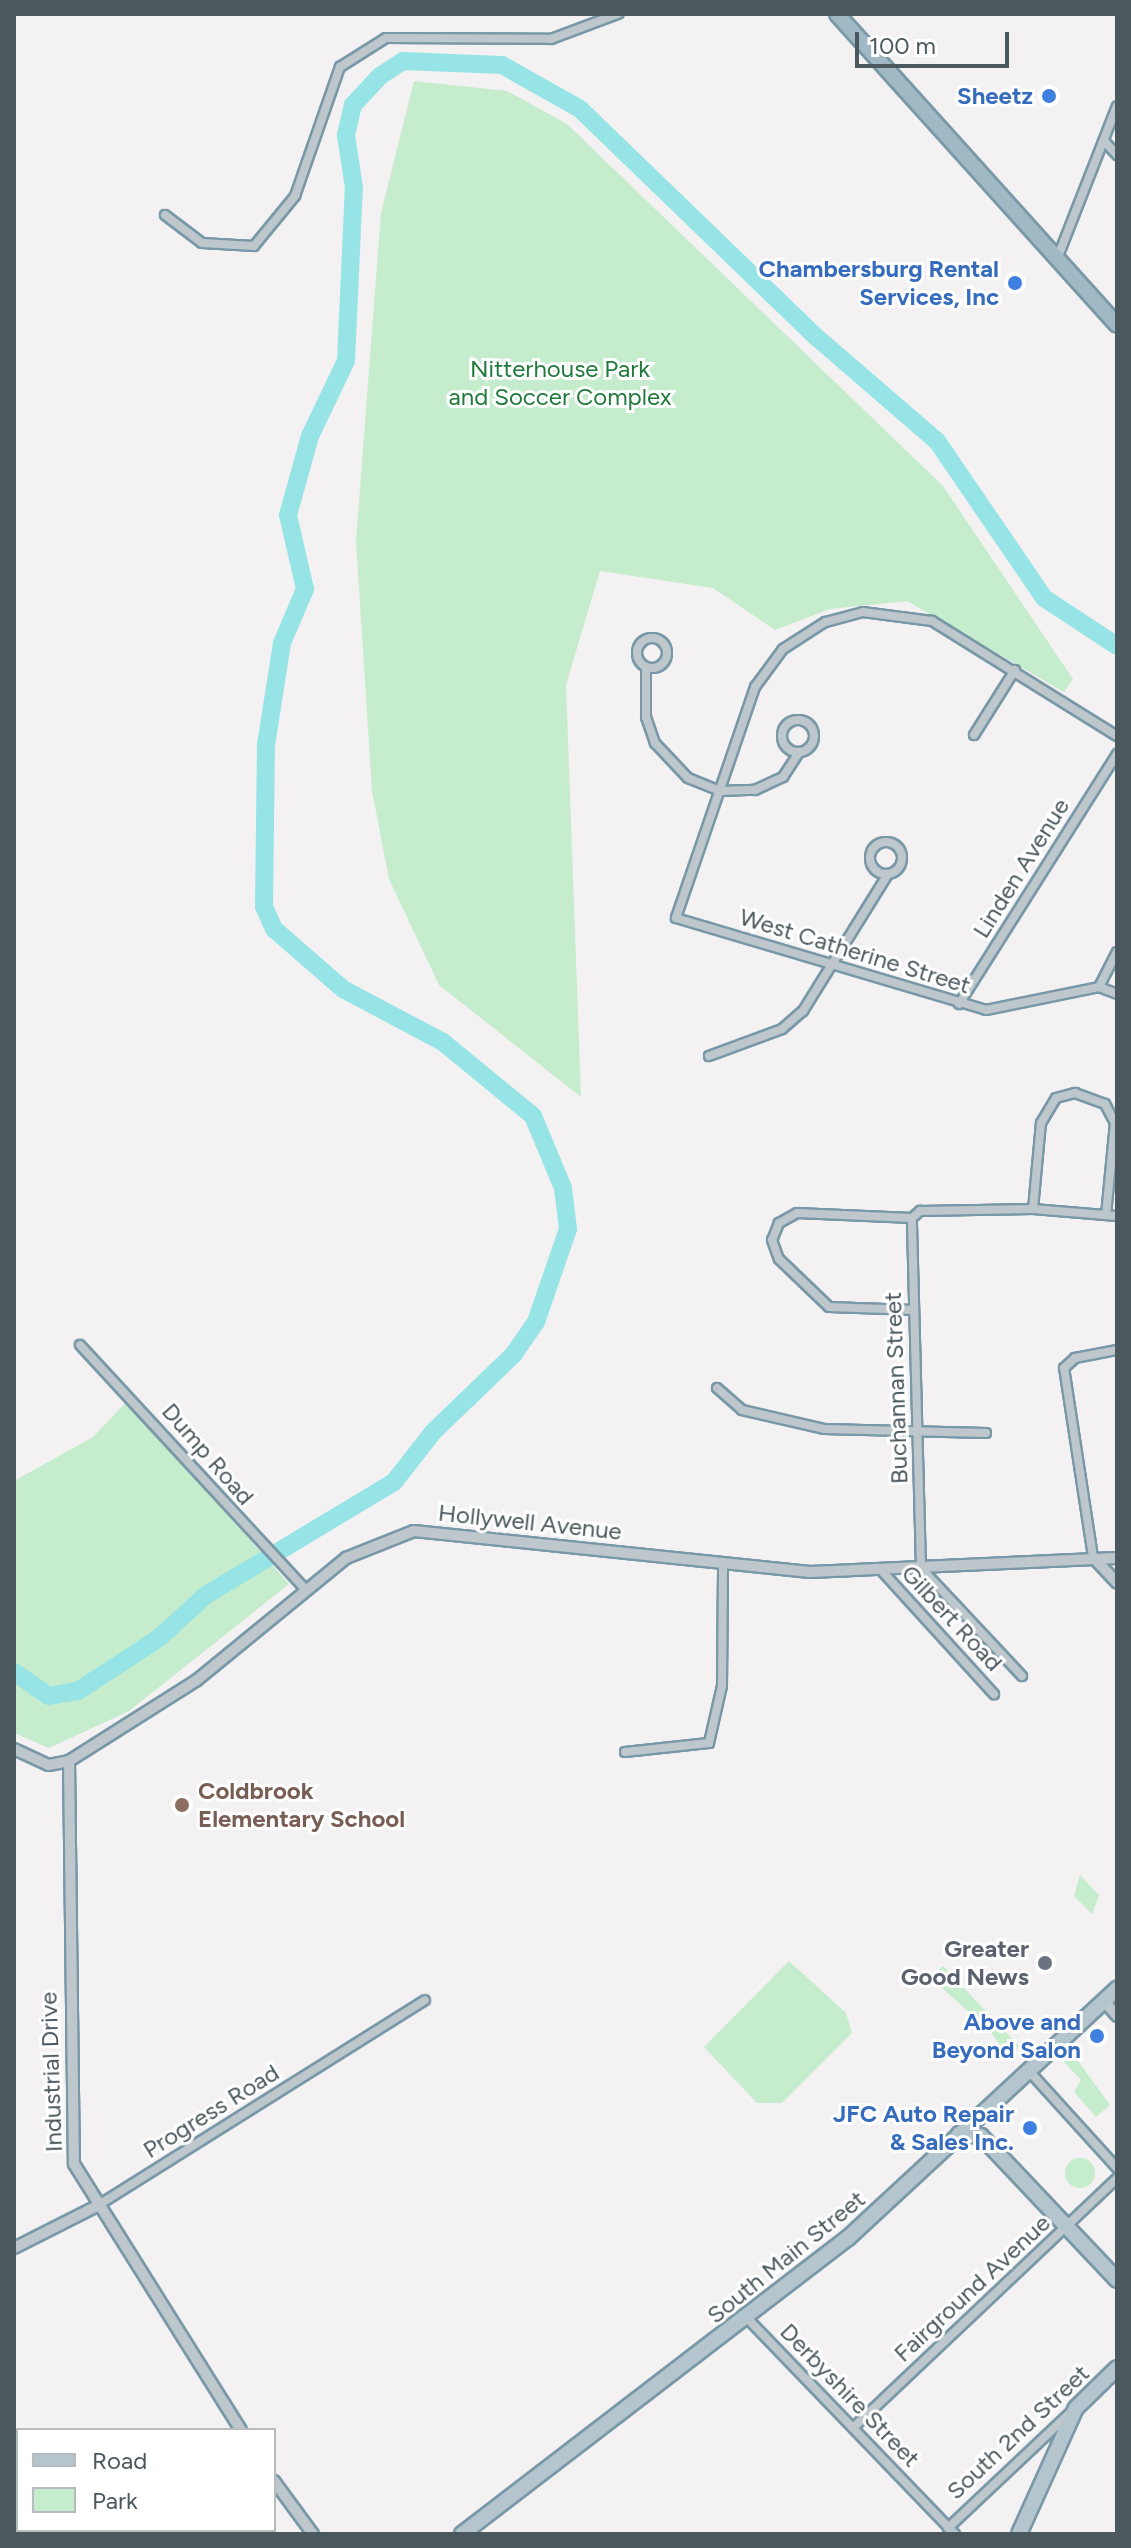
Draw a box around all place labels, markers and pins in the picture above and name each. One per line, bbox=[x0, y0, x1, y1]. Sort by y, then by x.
place label: Sheetz bbox=[957, 82, 1033, 110]
marker: Sheetz bbox=[1040, 87, 1058, 105]
place label: Chambersburg Rental Services, Inc bbox=[759, 255, 999, 311]
marker: Chambersburg Rental Services, Inc bbox=[1006, 274, 1024, 292]
place label: Coldbrook Elementary School bbox=[198, 1777, 405, 1833]
marker: Coldbrook Elementary School bbox=[173, 1796, 191, 1814]
place label: Greater Good News bbox=[901, 1935, 1029, 1991]
marker: Greater Good News bbox=[1036, 1954, 1054, 1972]
place label: Above and Beyond Salon bbox=[932, 2008, 1081, 2064]
marker: Above and Beyond Salon bbox=[1088, 2027, 1106, 2045]
place label: JFC Auto Repair & Sales Inc. bbox=[833, 2100, 1014, 2156]
marker: JFC Auto Repair & Sales Inc. bbox=[1021, 2119, 1039, 2137]

